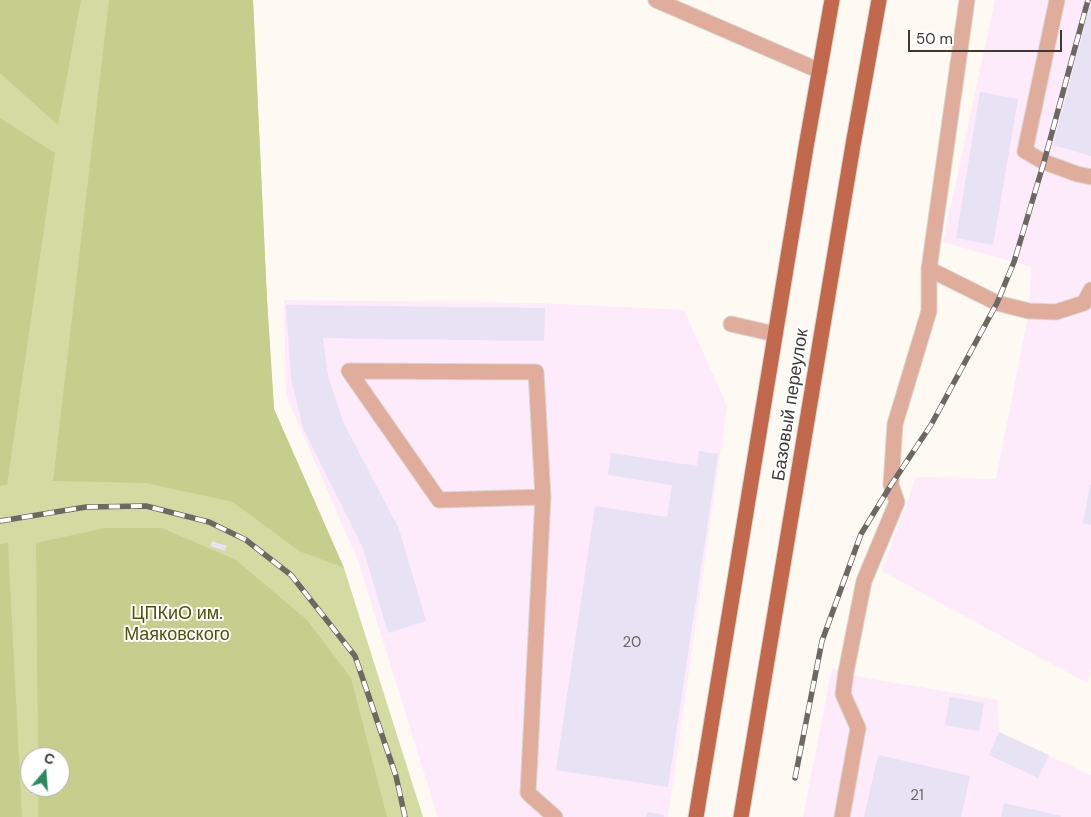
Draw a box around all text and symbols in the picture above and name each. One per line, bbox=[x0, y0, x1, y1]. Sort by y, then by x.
scale bar bbox=[911, 20, 1065, 52]
text: 50 m bbox=[916, 29, 953, 49]
street label: Базовый переулок bbox=[768, 327, 814, 483]
park label: ЦПКиО им. Маяковского bbox=[124, 603, 230, 646]
house number: 20 bbox=[623, 634, 641, 652]
north arrow bbox=[20, 747, 70, 797]
text: С bbox=[42, 749, 57, 769]
house number: 21 bbox=[910, 787, 924, 805]

